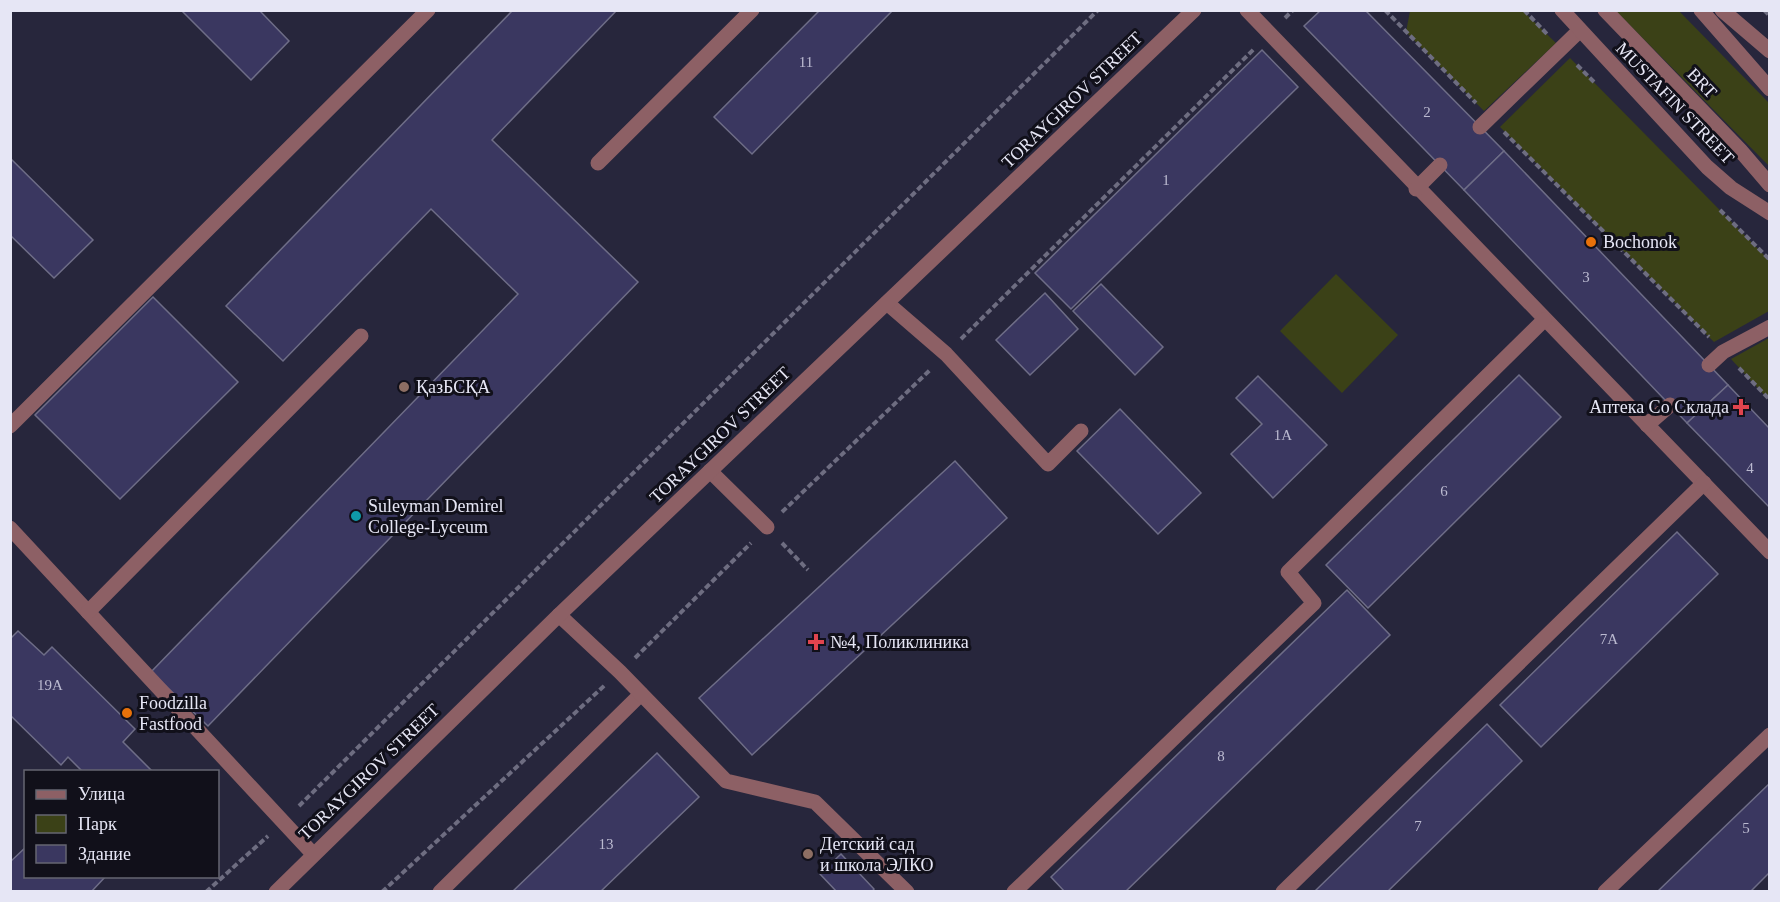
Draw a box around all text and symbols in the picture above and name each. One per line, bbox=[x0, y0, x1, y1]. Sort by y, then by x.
street label: TORAYGIROV STREET bbox=[998, 28, 1146, 172]
street label: MUSTAFIN STREET bbox=[1612, 38, 1738, 168]
house number: 11 bbox=[799, 54, 813, 70]
street label: BRT bbox=[1683, 64, 1721, 102]
house number: 2 bbox=[1423, 104, 1431, 120]
house number: 1 bbox=[1162, 172, 1170, 188]
place label: Bochonok bbox=[1603, 232, 1677, 252]
marker: Bochonok bbox=[1584, 235, 1598, 249]
house number: 3 bbox=[1582, 269, 1590, 285]
street label: TORAYGIROV STREET bbox=[646, 363, 794, 507]
place label: ҚазБСҚА bbox=[416, 377, 490, 397]
marker: ҚазБСҚА bbox=[397, 380, 411, 394]
place label: Аптека Со Склада bbox=[1589, 397, 1729, 417]
marker: Аптека Со Склада bbox=[1734, 400, 1748, 414]
house number: 1А bbox=[1274, 427, 1292, 443]
house number: 4 bbox=[1746, 460, 1754, 476]
house number: 6 bbox=[1440, 483, 1448, 499]
place label: Suleyman Demirel College-Lyceum bbox=[368, 496, 503, 537]
marker: Suleyman Demirel College-Lyceum bbox=[349, 509, 363, 523]
house number: 7А bbox=[1600, 631, 1618, 647]
place label: №4, Поликлиника bbox=[830, 632, 969, 652]
marker: №4, Поликлиника bbox=[807, 633, 825, 651]
house number: 19А bbox=[37, 677, 63, 693]
place label: Foodzilla Fastfood bbox=[139, 693, 207, 734]
street label: TORAYGIROV STREET bbox=[295, 700, 443, 844]
marker: Foodzilla Fastfood bbox=[120, 706, 134, 720]
house number: 8 bbox=[1217, 748, 1225, 764]
legend bbox=[24, 770, 219, 878]
text: Улица bbox=[78, 784, 125, 804]
text: Парк bbox=[78, 814, 117, 834]
house number: 7 bbox=[1414, 818, 1422, 834]
house number: 5 bbox=[1742, 820, 1750, 836]
place label: Детский сад и школа ЭЛКО bbox=[820, 834, 934, 875]
house number: 13 bbox=[599, 836, 614, 852]
text: Здание bbox=[78, 844, 131, 864]
marker: Детский сад и школа ЭЛКО bbox=[801, 847, 815, 861]

